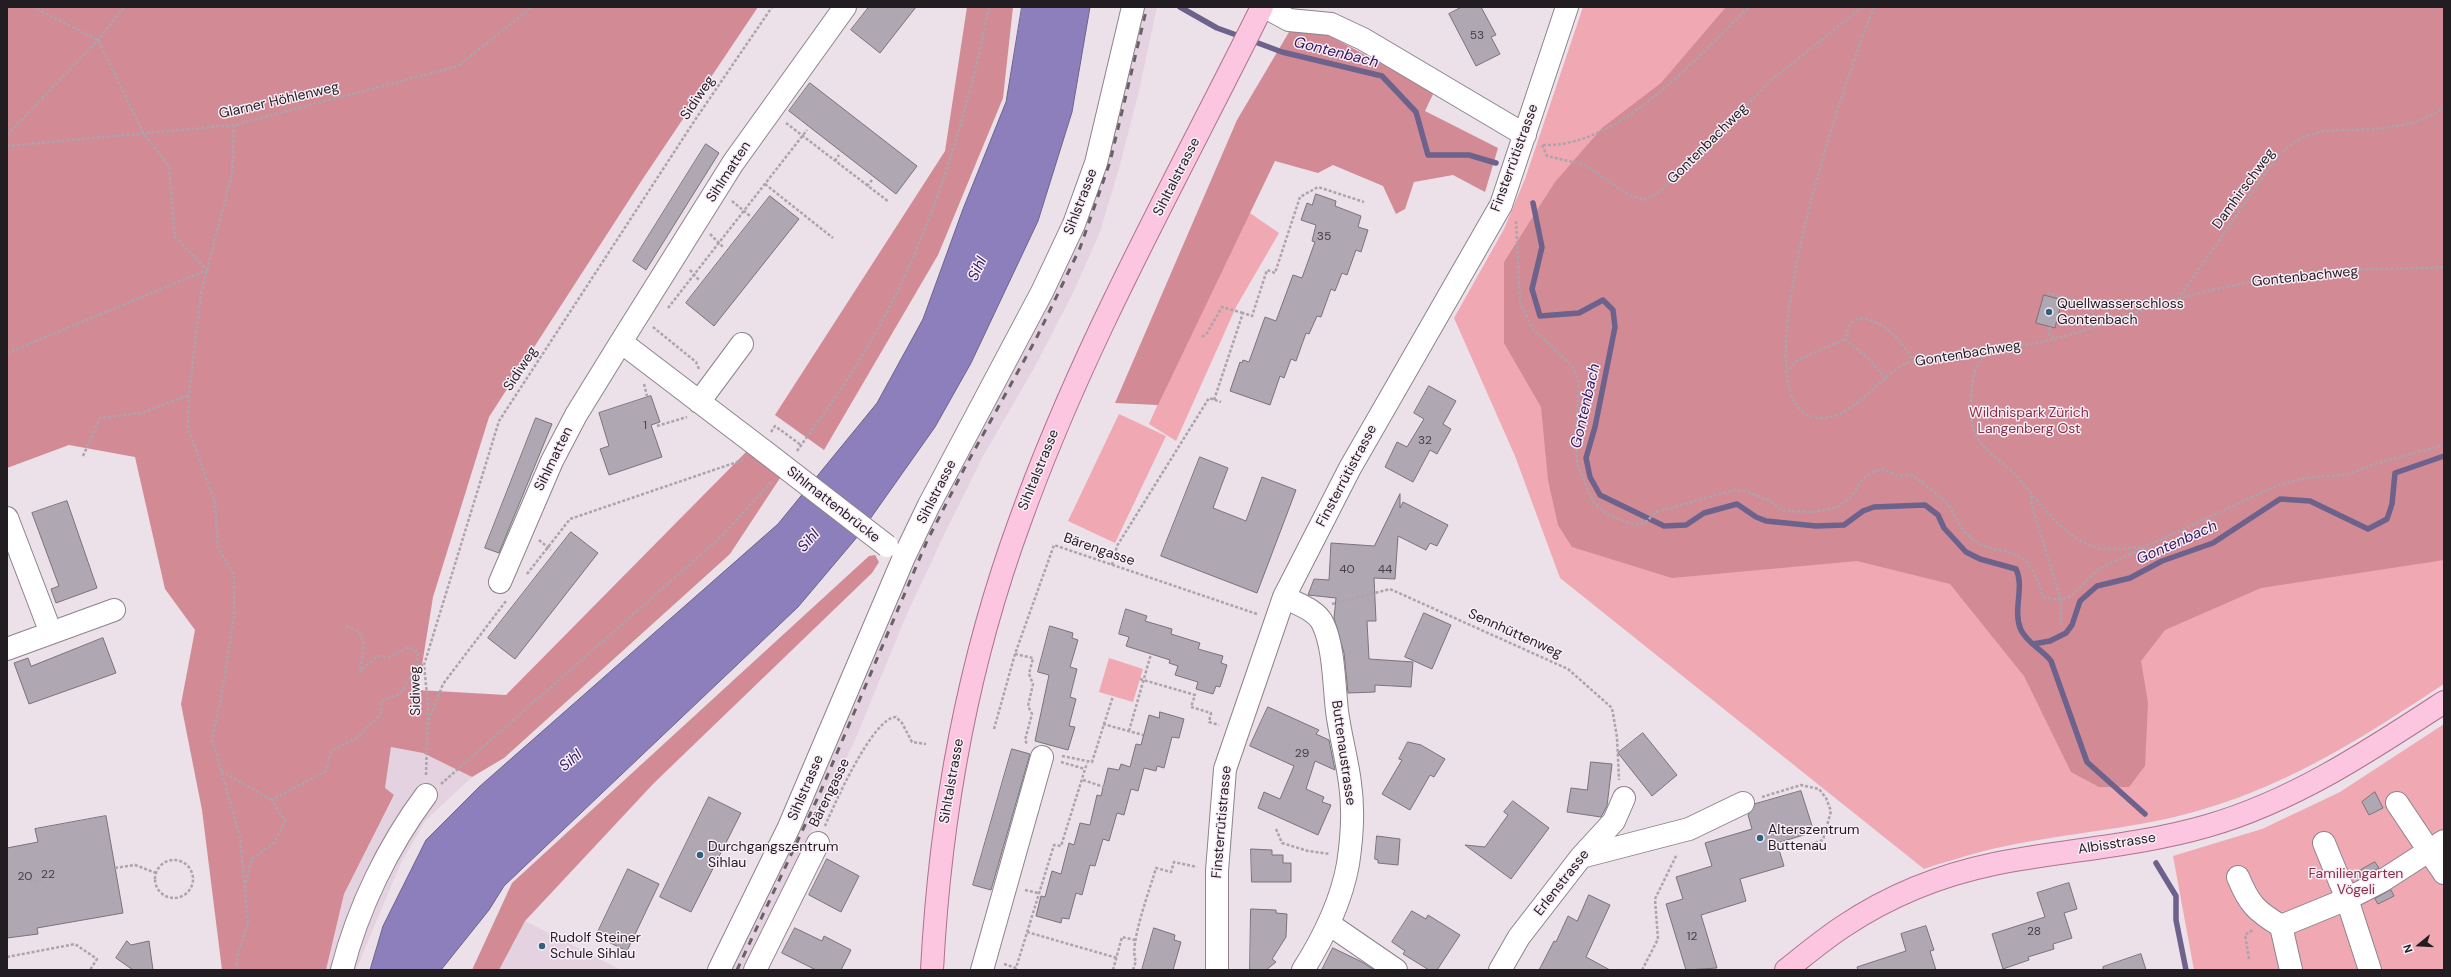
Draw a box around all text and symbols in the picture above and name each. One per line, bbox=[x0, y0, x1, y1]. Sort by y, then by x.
house number: 53 bbox=[1470, 29, 1484, 43]
water label: Gontenbach bbox=[1292, 34, 1380, 72]
street label: Sidiweg bbox=[677, 73, 719, 123]
street label: Glarner Höhlenweg bbox=[217, 79, 341, 123]
street label: Gontenbachweg bbox=[1664, 100, 1752, 188]
street label: Finsterrütistrasse bbox=[1488, 102, 1542, 214]
street label: Sihltalstrasse bbox=[1150, 135, 1204, 219]
street label: Sihlmatten bbox=[703, 138, 755, 206]
street label: Damhirschweg bbox=[2209, 145, 2279, 233]
street label: Sihlstrasse bbox=[1061, 166, 1101, 238]
house number: 35 bbox=[1317, 230, 1331, 244]
water label: Sihl bbox=[965, 254, 991, 284]
street label: Gontenbachweg bbox=[2251, 263, 2359, 291]
place label: Quellwasserschloss Gontenbach bbox=[2057, 296, 2184, 328]
marker: Quellwasserschloss Gontenbach bbox=[2044, 307, 2054, 317]
street label: Gontenbachweg bbox=[1914, 337, 2022, 371]
street label: Sidiweg bbox=[500, 344, 542, 394]
water label: Gontenbach bbox=[1567, 362, 1605, 450]
park label: Wildnispark Zürich Langenberg Ost bbox=[1969, 405, 2089, 438]
house number: 1 bbox=[643, 419, 647, 433]
street label: Finsterrütistrasse bbox=[1313, 422, 1381, 530]
street label: Sihlmatten bbox=[531, 424, 577, 494]
street label: Sihltalstrasse bbox=[1015, 427, 1063, 513]
house number: 32 bbox=[1418, 434, 1432, 448]
street label: Sihlstrasse bbox=[914, 457, 960, 527]
street label: Sihlmattenbrücke bbox=[783, 463, 883, 547]
water label: Gontenbach bbox=[2134, 517, 2220, 569]
water label: Sihl bbox=[794, 526, 824, 556]
street label: Bärengasse bbox=[1061, 530, 1137, 570]
house number: 40 bbox=[1339, 563, 1355, 577]
house number: 44 bbox=[1378, 563, 1392, 577]
street label: Sennhüttenweg bbox=[1465, 606, 1565, 662]
street label: Sidiweg bbox=[407, 666, 425, 716]
street label: Buttenaustrasse bbox=[1327, 699, 1359, 807]
street label: Sihltalstrasse bbox=[936, 737, 968, 825]
water label: Sihl bbox=[556, 746, 586, 776]
house number: 29 bbox=[1295, 747, 1309, 761]
street label: Sihlstrasse bbox=[785, 753, 827, 823]
street label: Bärengasse bbox=[806, 756, 854, 830]
street label: Finsterrütistrasse bbox=[1209, 765, 1235, 879]
place label: Alterszentrum Buttenau bbox=[1768, 822, 1859, 854]
street label: Albisstrasse bbox=[2077, 830, 2157, 858]
marker: Alterszentrum Buttenau bbox=[1755, 833, 1765, 843]
place label: Durchgangszentrum Sihlau bbox=[708, 839, 838, 872]
street label: Erlenstrasse bbox=[1531, 847, 1593, 919]
marker: Durchgangszentrum Sihlau bbox=[695, 850, 705, 860]
park label: Familiengarten Vögeli bbox=[2309, 866, 2403, 898]
house number: 22 bbox=[41, 868, 55, 882]
house number: 20 bbox=[18, 870, 32, 884]
house number: 28 bbox=[2027, 925, 2041, 939]
north arrow bbox=[2399, 925, 2439, 965]
place label: Rudolf Steiner Schule Sihlau bbox=[550, 930, 641, 962]
house number: 12 bbox=[1687, 930, 1697, 944]
marker: Rudolf Steiner Schule Sihlau bbox=[537, 941, 547, 951]
text: N bbox=[2400, 943, 2415, 955]

